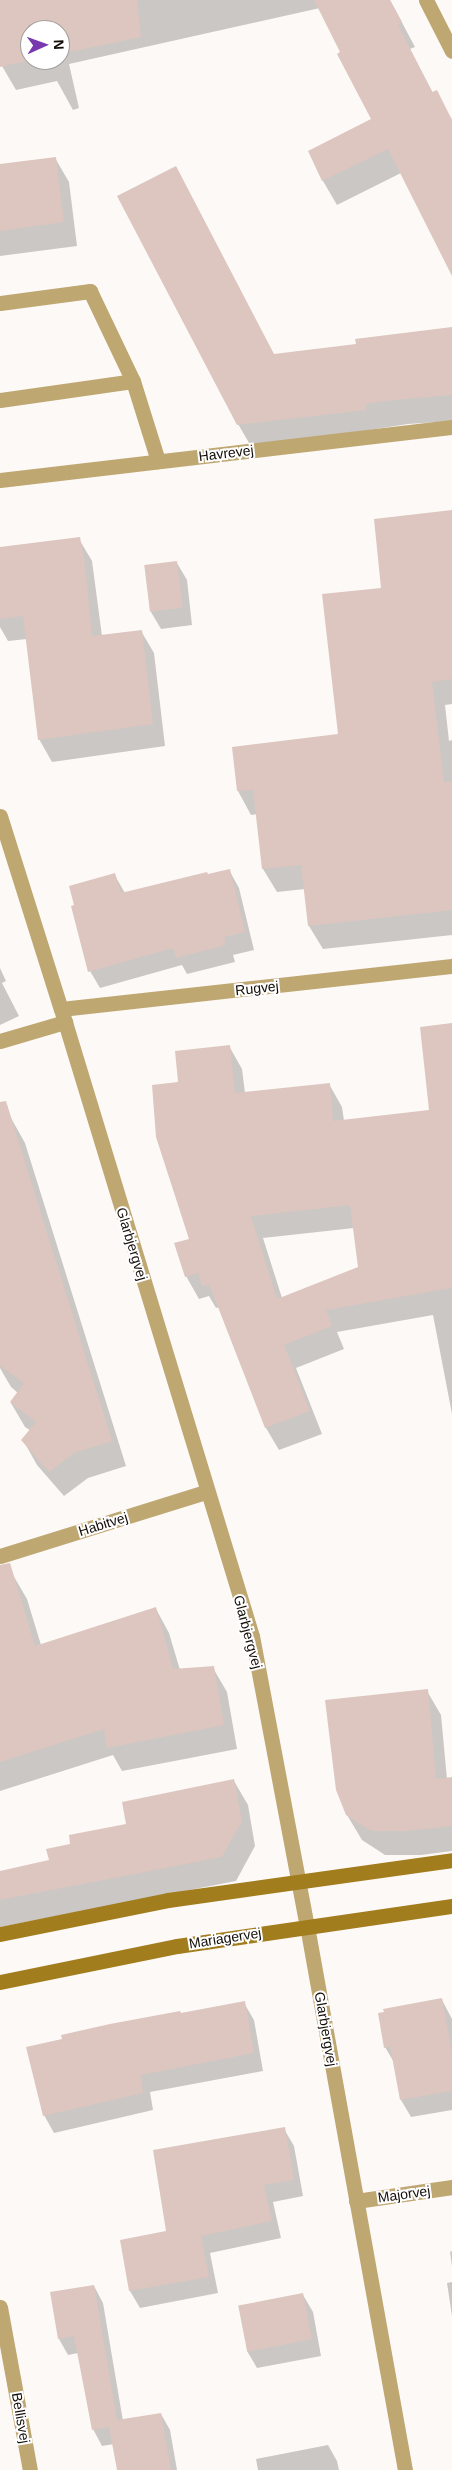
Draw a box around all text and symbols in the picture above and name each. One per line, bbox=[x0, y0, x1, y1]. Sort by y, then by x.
north arrow bbox=[20, 20, 70, 70]
text: N bbox=[51, 39, 67, 50]
street label: Havrevej bbox=[198, 441, 254, 465]
street label: Rugvej bbox=[234, 977, 280, 999]
street label: Glarbjergvej bbox=[113, 1205, 151, 1283]
street label: Habitvej bbox=[76, 1509, 130, 1539]
street label: Glarbjergvej bbox=[230, 1593, 266, 1671]
street label: Mariagervej bbox=[188, 1924, 262, 1952]
street label: Glarbjergvej bbox=[311, 1990, 341, 2068]
street label: Majorvej bbox=[377, 2182, 431, 2206]
street label: Bellisvej bbox=[8, 2391, 34, 2445]

